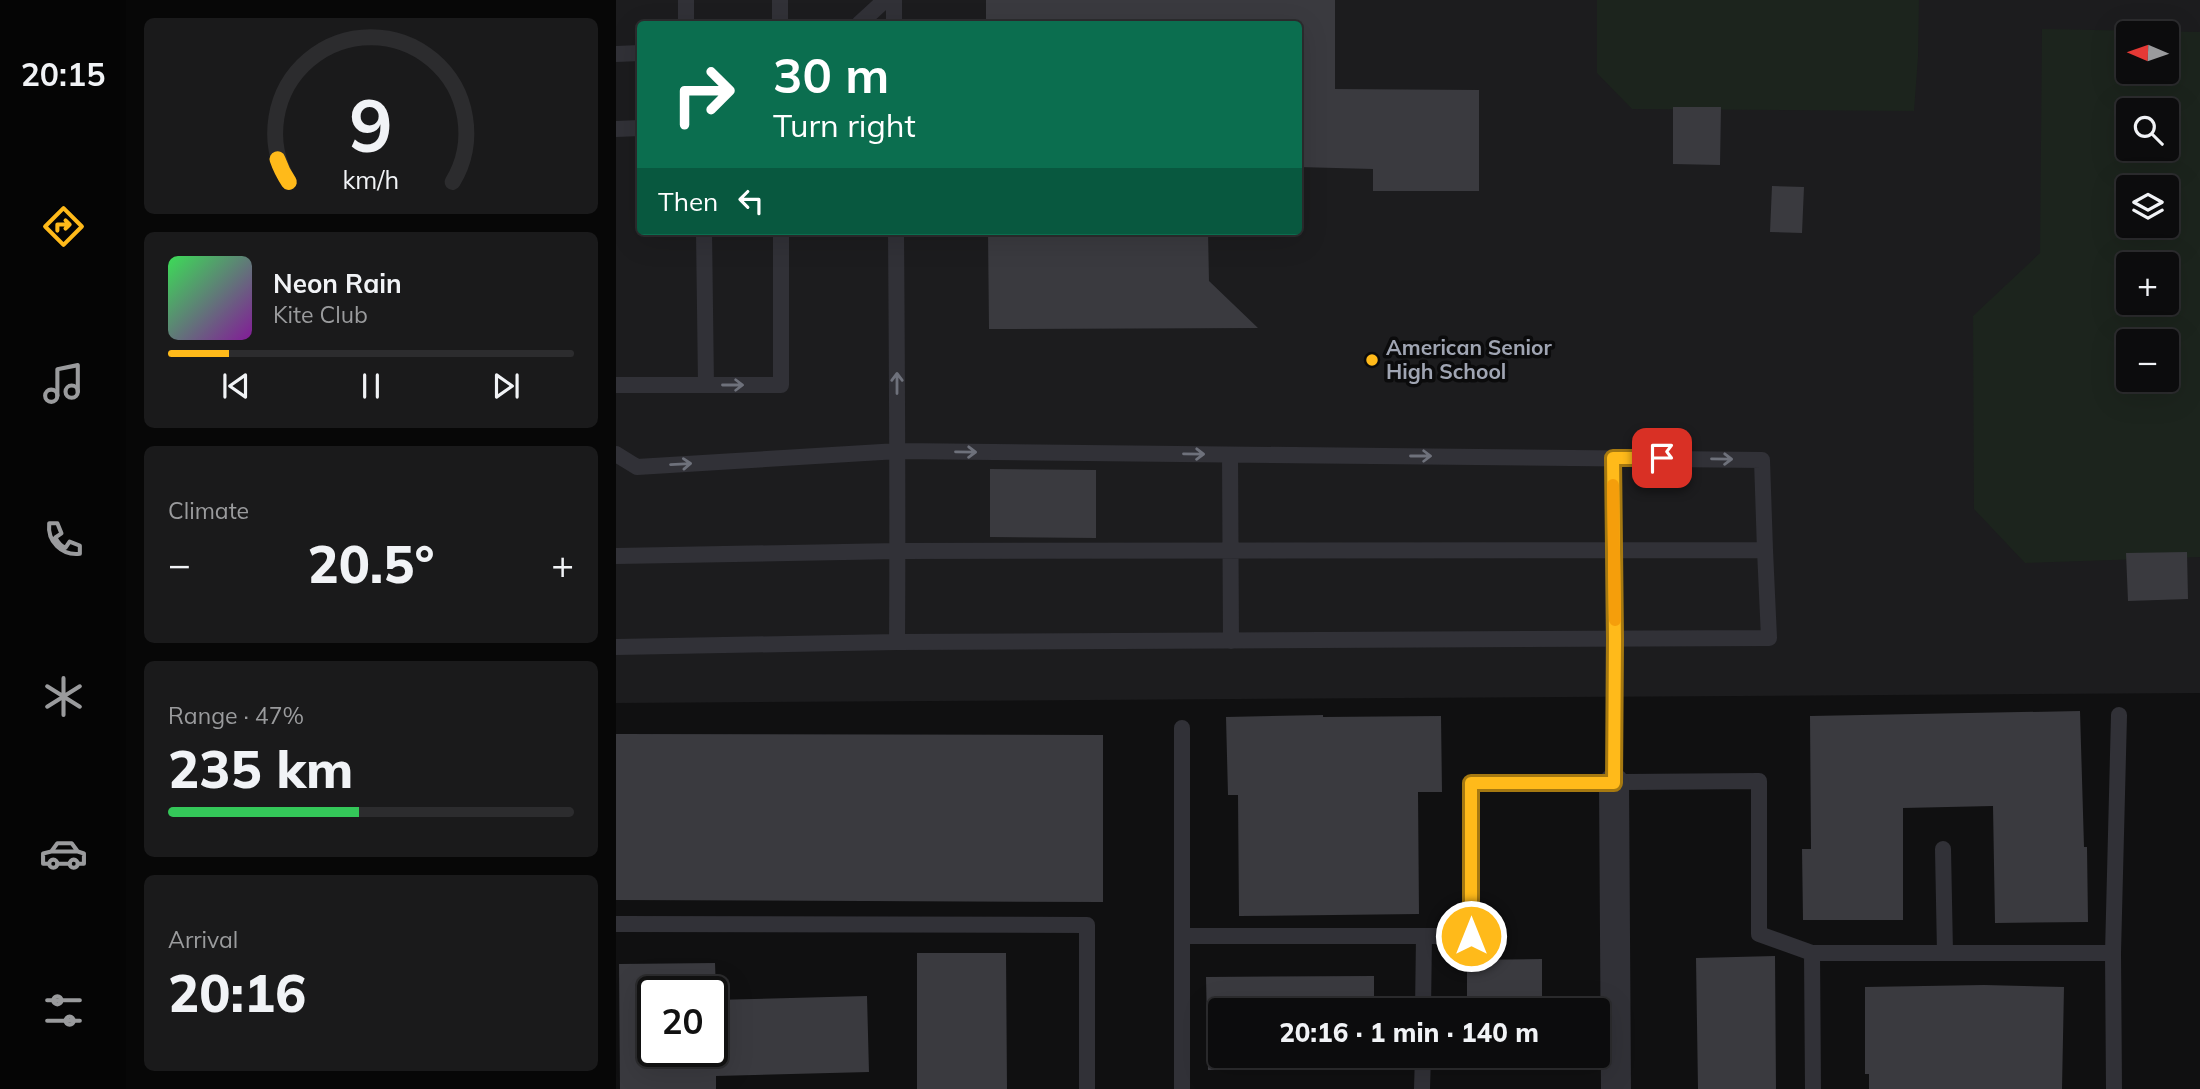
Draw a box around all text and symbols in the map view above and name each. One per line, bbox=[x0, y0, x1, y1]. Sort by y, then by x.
north arrow bbox=[2116, 21, 2179, 84]
map controls bbox=[2116, 21, 2179, 392]
text: 30 m bbox=[773, 44, 889, 105]
icon: right bbox=[658, 49, 749, 140]
text: 20:15 bbox=[21, 54, 105, 94]
text: 9 bbox=[349, 79, 393, 170]
button: search bbox=[2116, 98, 2179, 161]
text: Turn right bbox=[773, 105, 916, 145]
text: km/h bbox=[343, 164, 399, 195]
button: layers bbox=[2116, 175, 2179, 238]
icon: left bbox=[732, 182, 770, 220]
text: Then bbox=[658, 185, 718, 218]
icon: directions bbox=[39, 202, 88, 251]
button: + bbox=[2116, 252, 2179, 315]
text: Neon Rain bbox=[273, 267, 402, 300]
text: Kite Club bbox=[273, 300, 368, 329]
button: − bbox=[2116, 329, 2179, 392]
place label: American Senior High School bbox=[1386, 334, 1552, 384]
marker: American Senior High School bbox=[1364, 352, 1380, 368]
icon: music bbox=[39, 359, 88, 408]
icon: previous bbox=[217, 367, 255, 405]
icon: pause bbox=[352, 367, 390, 405]
icon: next bbox=[487, 367, 525, 405]
one-way arrow bbox=[890, 372, 904, 395]
one-way arrow bbox=[721, 378, 744, 392]
pin bbox=[1632, 428, 1692, 488]
icon: arrive bbox=[1643, 439, 1681, 477]
one-way arrow bbox=[954, 445, 977, 459]
one-way arrow bbox=[1182, 447, 1205, 461]
one-way arrow bbox=[1409, 449, 1432, 463]
one-way arrow bbox=[1710, 452, 1733, 466]
one-way arrow bbox=[669, 458, 692, 471]
text: Climate bbox=[168, 496, 249, 525]
icon: phone bbox=[39, 515, 88, 564]
text: 20.5° bbox=[307, 531, 435, 596]
text: − bbox=[168, 540, 191, 588]
text: + bbox=[551, 540, 574, 588]
icon: climate bbox=[39, 672, 88, 721]
text: Range · 47% bbox=[168, 701, 304, 730]
text: 235 km bbox=[168, 736, 353, 801]
icon: car bbox=[39, 829, 88, 878]
position arrow bbox=[1434, 899, 1508, 973]
text: Arrival bbox=[168, 925, 238, 954]
text: 20:16 bbox=[168, 960, 306, 1025]
speed limit sign: 20 bbox=[637, 976, 728, 1067]
icon: filters bbox=[39, 986, 88, 1035]
text: 20:16 · 1 min · 140 m bbox=[1279, 1016, 1539, 1049]

